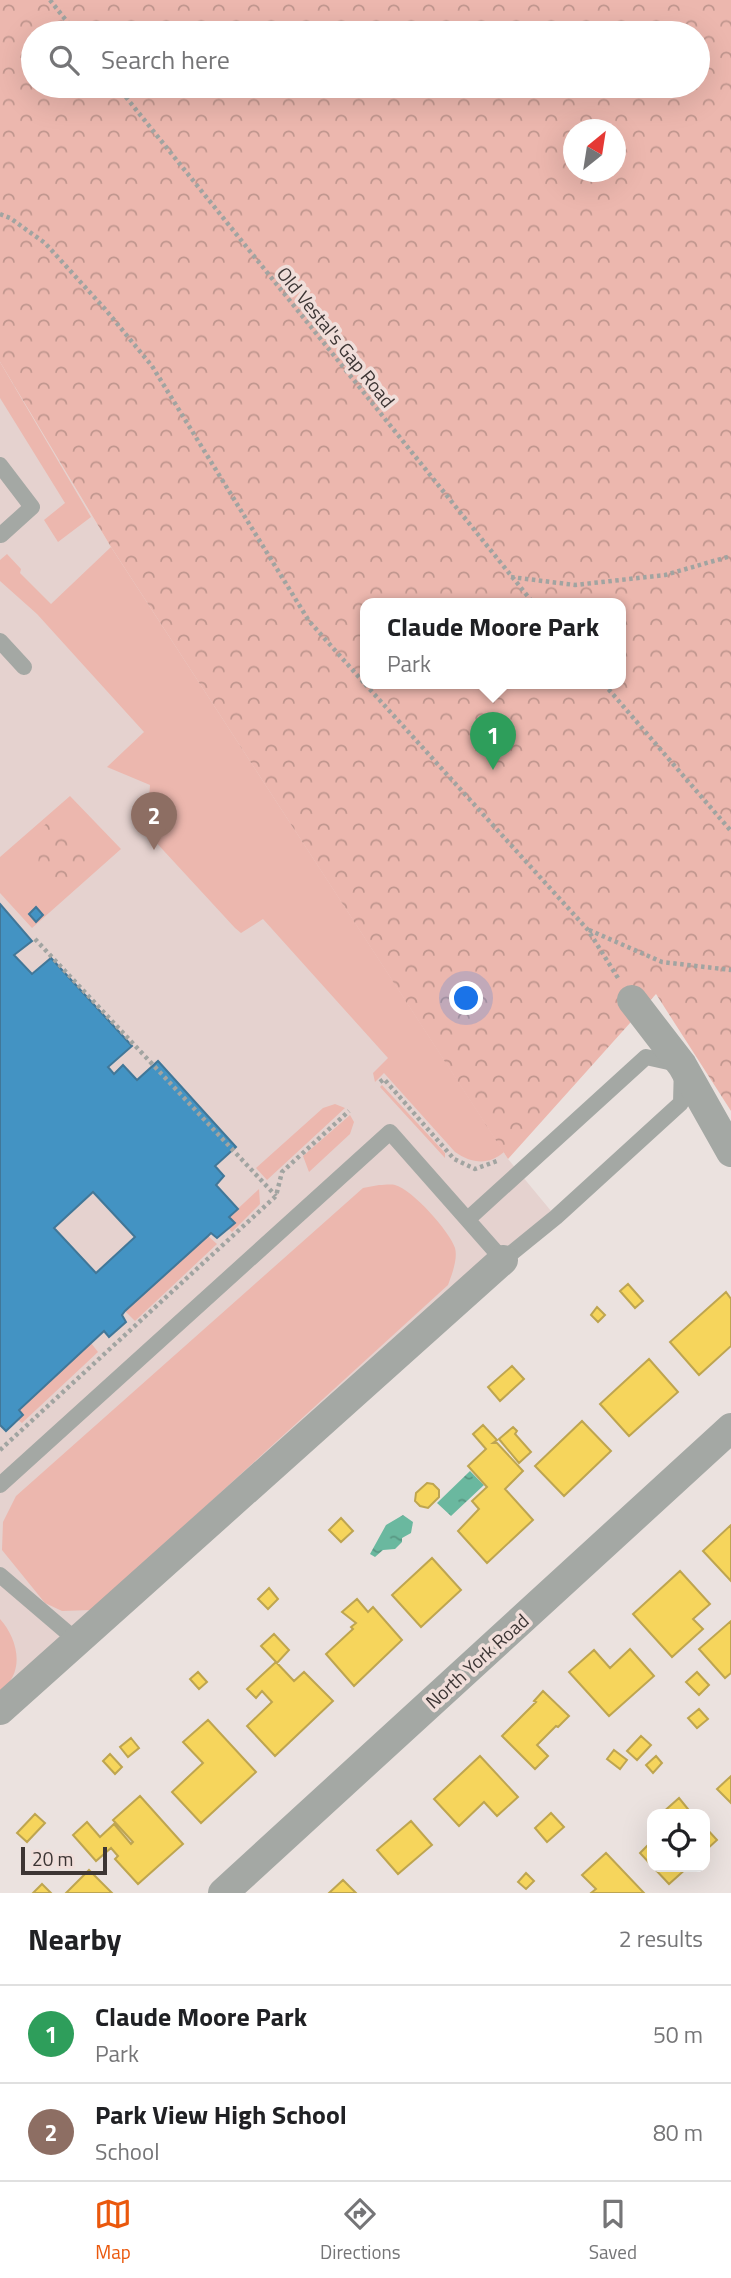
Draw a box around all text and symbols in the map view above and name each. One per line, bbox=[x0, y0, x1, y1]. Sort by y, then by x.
search box bbox=[21, 21, 710, 98]
text: Search here bbox=[101, 40, 230, 79]
icon: search bbox=[45, 41, 83, 79]
north arrow bbox=[563, 119, 626, 182]
street label: Old Vestal's Gap Road bbox=[270, 260, 402, 413]
popup bbox=[360, 598, 626, 689]
text: Claude Moore Park bbox=[387, 607, 599, 646]
text: Park bbox=[387, 646, 431, 681]
pin: 1 bbox=[470, 712, 516, 770]
pin: 2 bbox=[131, 792, 177, 850]
your location bbox=[449, 981, 483, 1015]
street label: North York Road bbox=[419, 1606, 535, 1715]
map controls bbox=[647, 1809, 710, 1872]
button: locate bbox=[647, 1809, 710, 1872]
scale bar bbox=[21, 1844, 107, 1876]
text: 20 m bbox=[32, 1844, 73, 1873]
text: Nearby bbox=[28, 1916, 121, 1962]
text: 2 results bbox=[619, 1921, 703, 1956]
text: Claude Moore Park bbox=[95, 1997, 307, 2036]
text: 1 bbox=[45, 2017, 57, 2052]
text: 50 m bbox=[653, 2017, 703, 2052]
text: Park bbox=[95, 2036, 139, 2071]
text: Park View High School bbox=[95, 2095, 347, 2134]
text: 2 bbox=[45, 2115, 57, 2150]
text: 80 m bbox=[653, 2115, 703, 2150]
text: School bbox=[95, 2134, 159, 2169]
tab: Map bbox=[94, 2195, 132, 2266]
tab: Directions bbox=[320, 2195, 401, 2266]
tab: Saved bbox=[589, 2195, 637, 2266]

